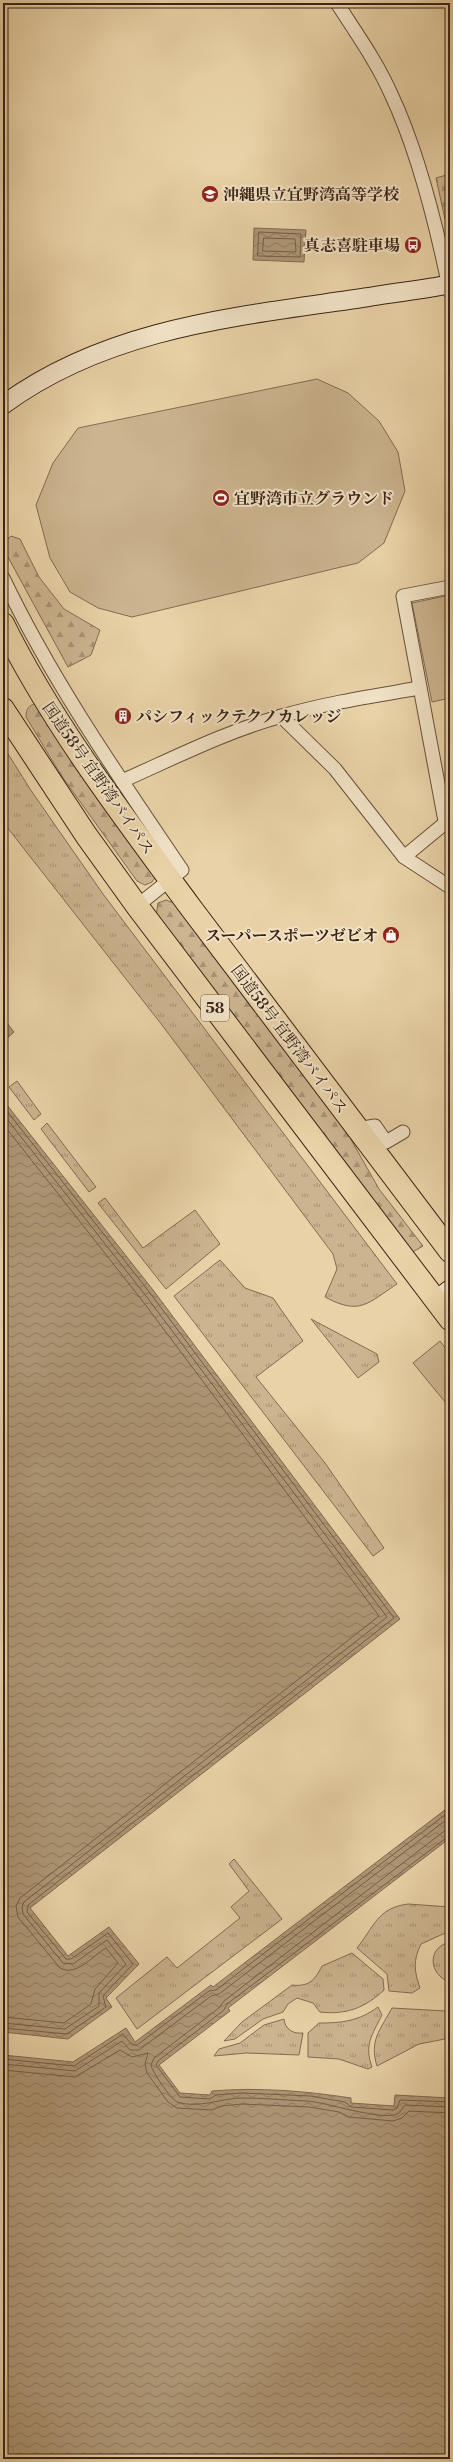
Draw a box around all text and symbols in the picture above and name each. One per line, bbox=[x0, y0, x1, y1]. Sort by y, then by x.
school or university icon: 沖縄県立宜野湾高等学校 bbox=[200, 184, 220, 204]
place label: 沖縄県立宜野湾高等学校 bbox=[223, 185, 400, 205]
bus stop icon: 真志喜駐車場 bbox=[403, 235, 423, 255]
place label: 真志喜駐車場 bbox=[304, 236, 400, 256]
sports icon: 宜野湾市立グラウンド bbox=[211, 488, 231, 508]
place label: 宜野湾市立グラウンド bbox=[234, 489, 394, 509]
street label: 国道58号 宜野湾バイパス bbox=[38, 698, 158, 859]
building icon: パシフィックテクノカレッジ bbox=[113, 706, 133, 726]
place label: パシフィックテクノカレッジ bbox=[136, 707, 341, 727]
shop icon: スーパースポーツゼビオ bbox=[381, 925, 401, 945]
place label: スーパースポーツゼビオ bbox=[205, 926, 378, 946]
street label: 国道58号 宜野湾バイパス bbox=[227, 961, 352, 1118]
road number: 58 bbox=[201, 995, 229, 1021]

